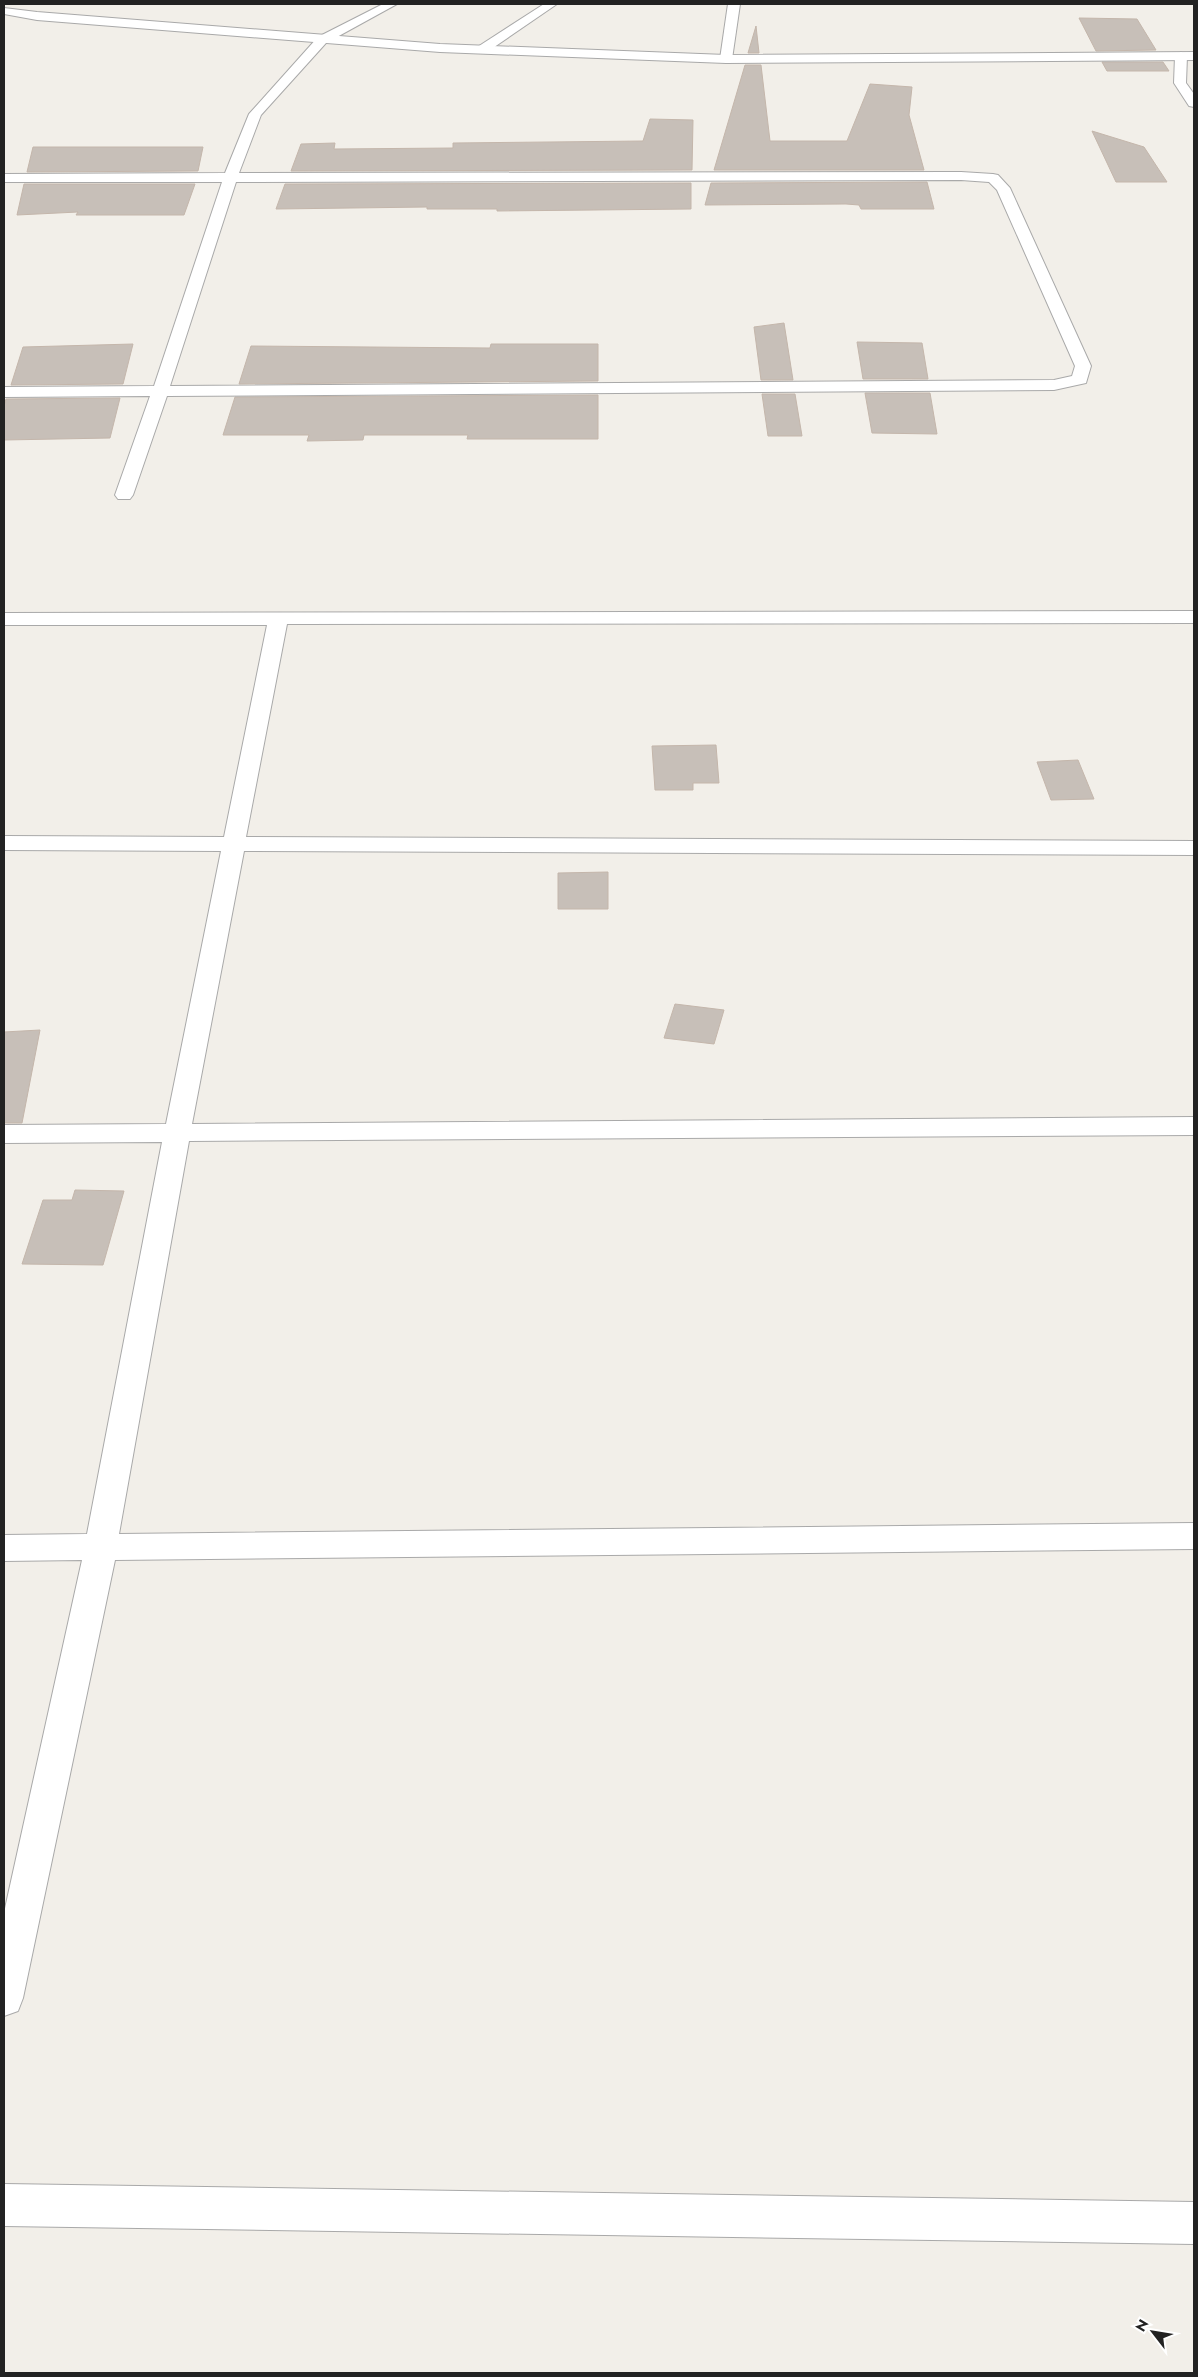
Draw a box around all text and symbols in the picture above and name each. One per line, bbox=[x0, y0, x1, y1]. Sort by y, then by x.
north arrow bbox=[1128, 2307, 1178, 2357]
text: N bbox=[1130, 2315, 1153, 2335]

